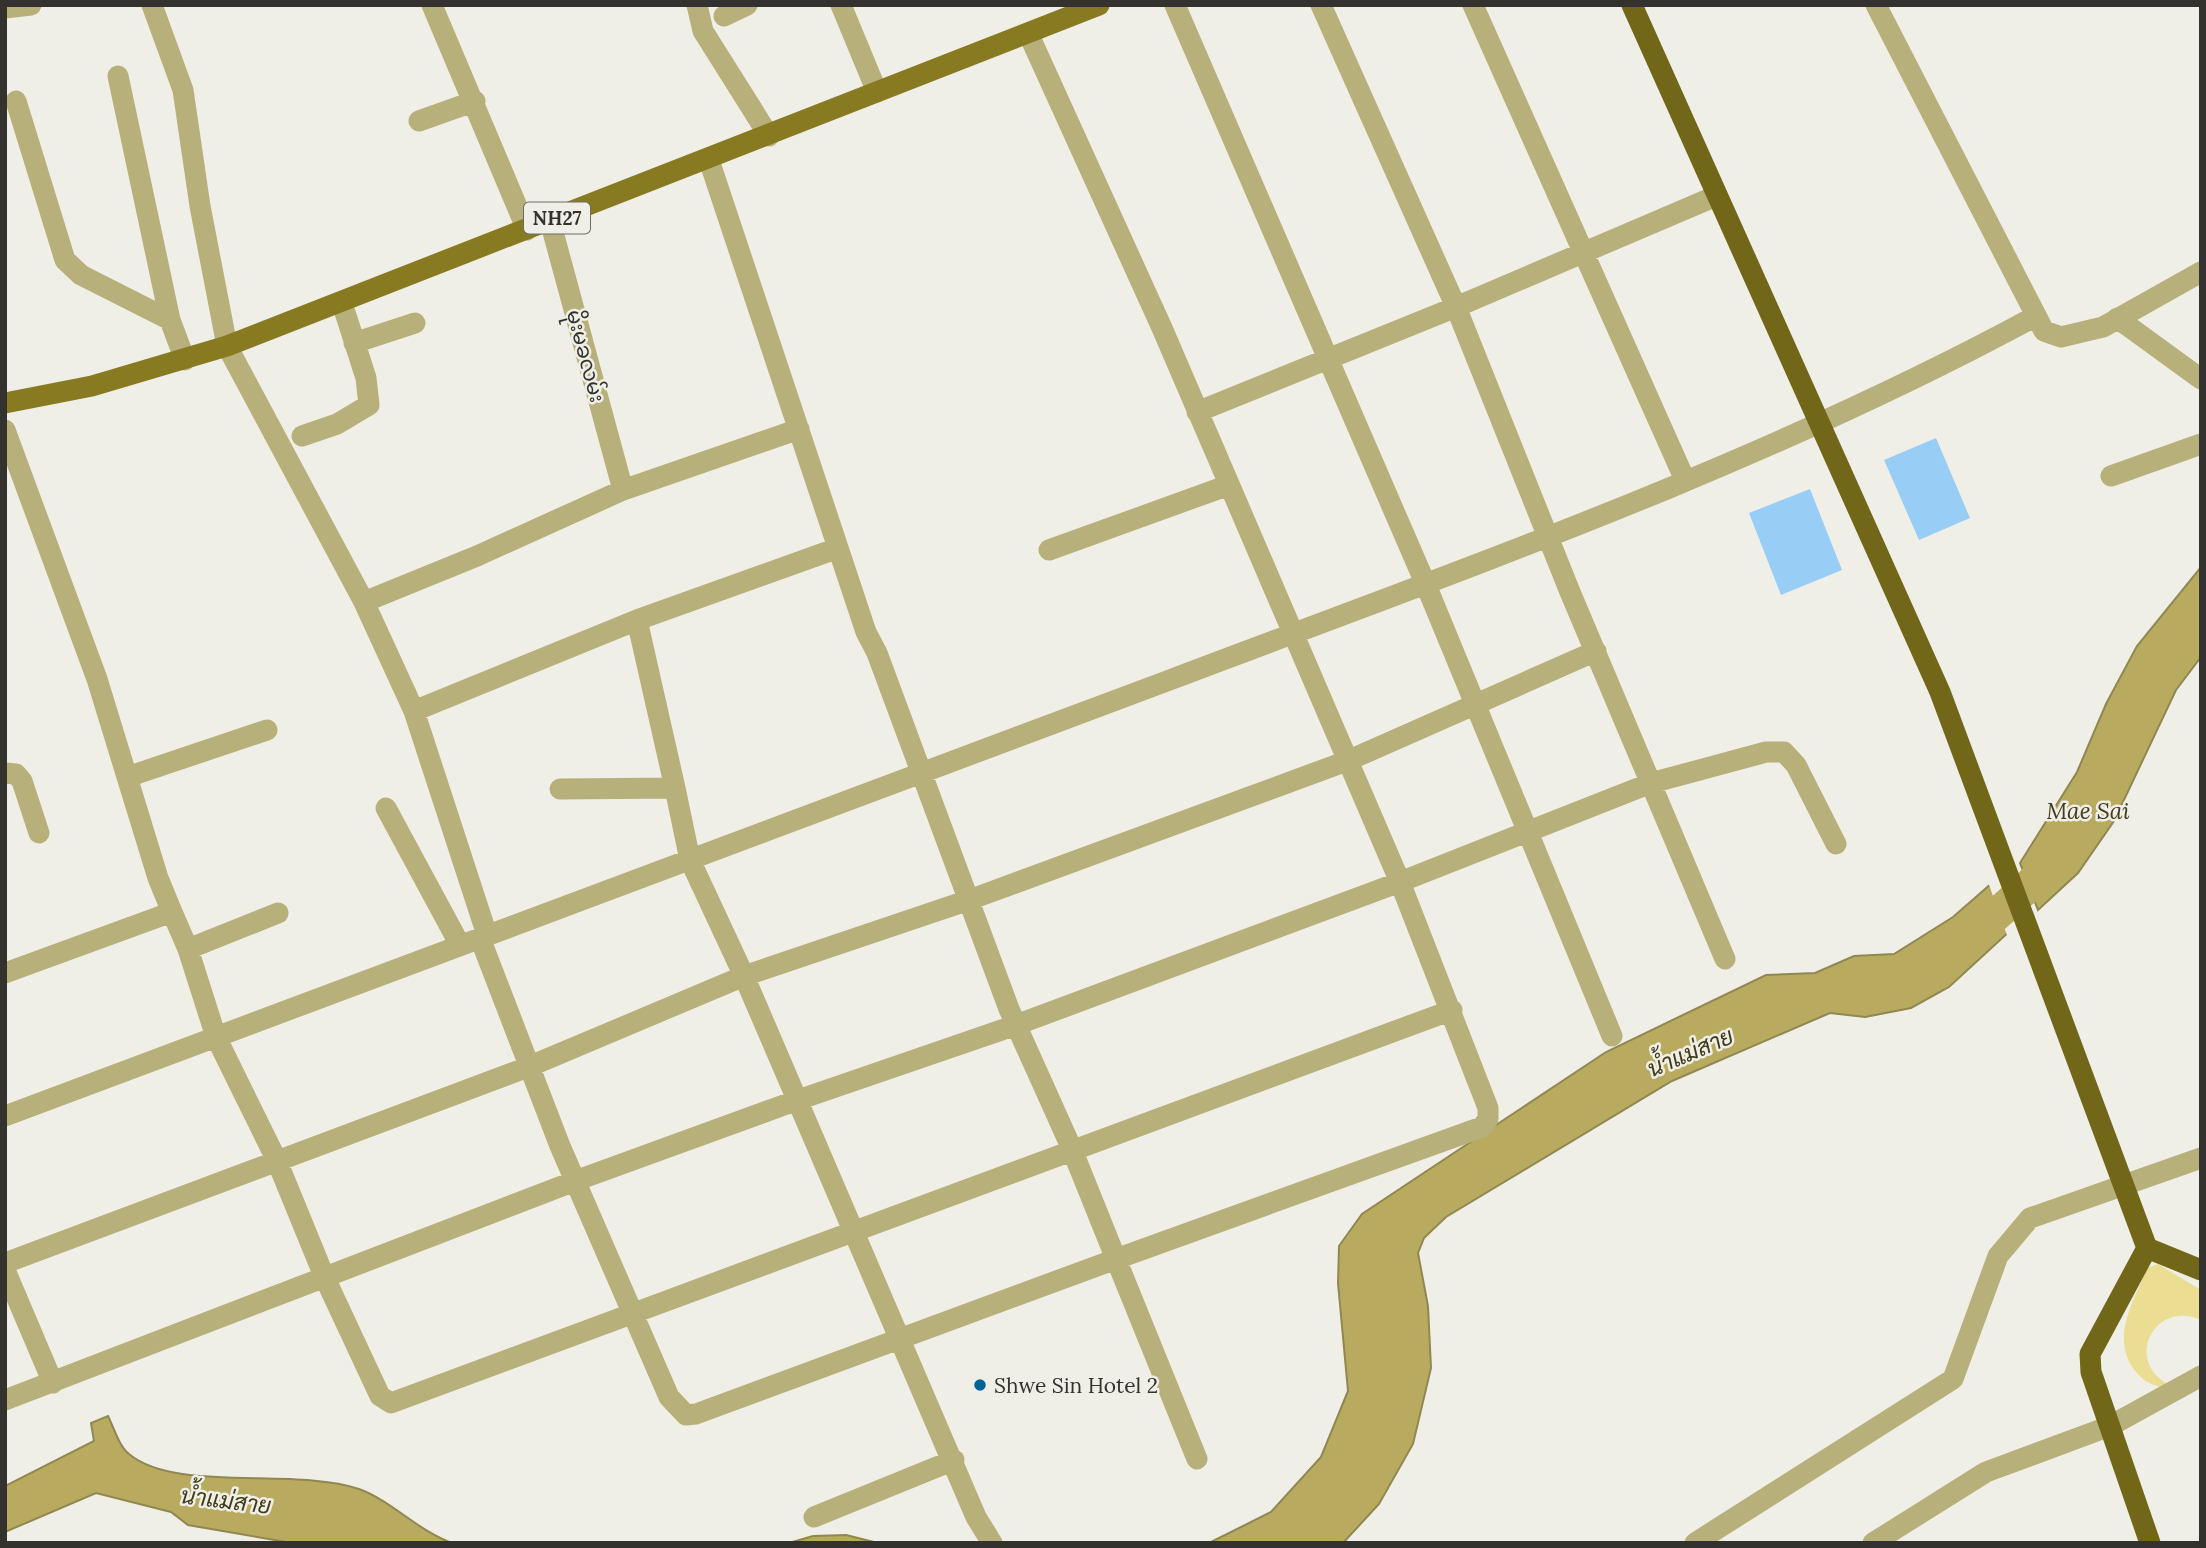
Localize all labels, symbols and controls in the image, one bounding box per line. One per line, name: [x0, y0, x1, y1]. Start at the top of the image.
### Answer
road number: NH27: [524, 202, 590, 233]
street label: မိုးမခလမ်း: [557, 306, 613, 406]
water label: Mae Sai: [2046, 796, 2130, 825]
water label: น้ำแม่สาย: [1641, 1016, 1738, 1083]
place label: Shwe Sin Hotel 2: [994, 1372, 1158, 1399]
marker: Shwe Sin Hotel 2: [972, 1377, 988, 1393]
water label: น้ำแม่สาย: [179, 1475, 273, 1520]

